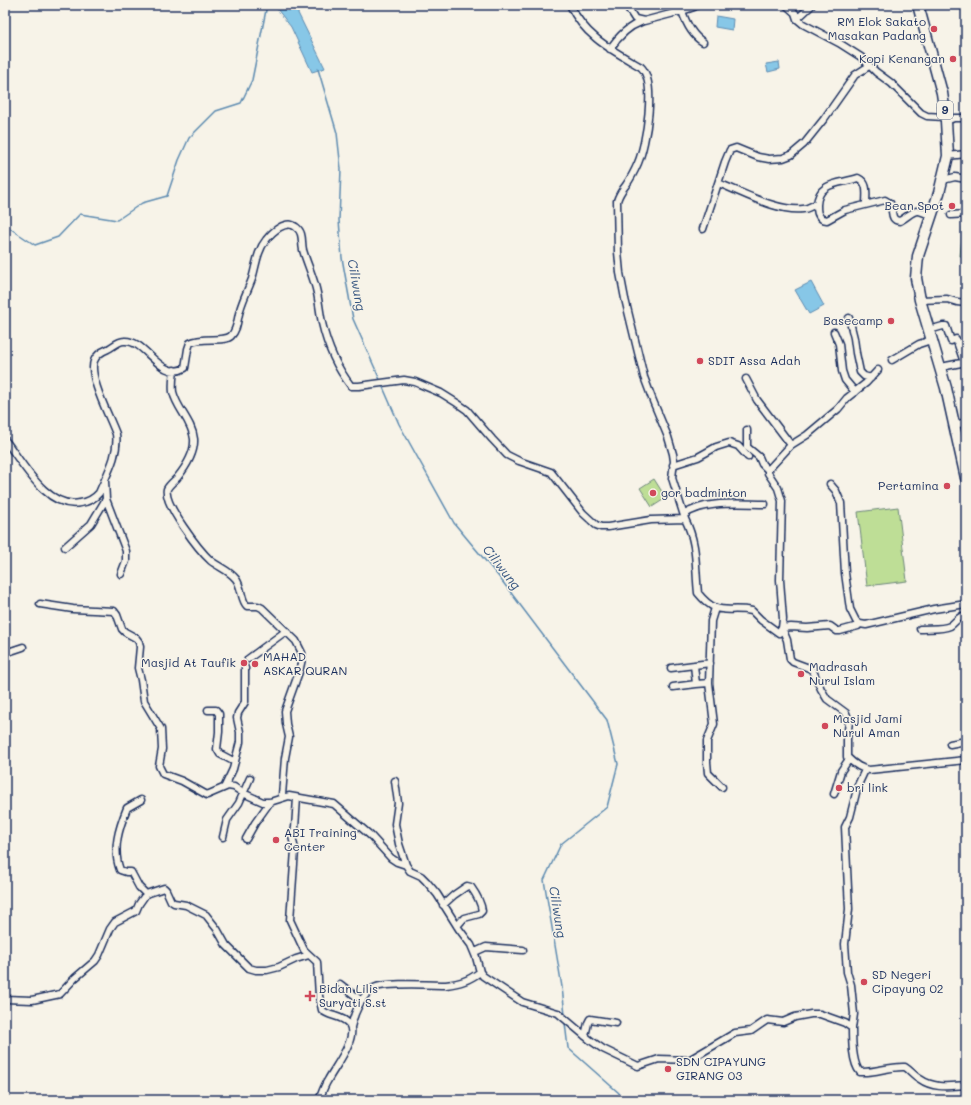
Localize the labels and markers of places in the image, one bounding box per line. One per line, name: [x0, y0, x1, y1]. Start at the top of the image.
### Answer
place label: RM Elok Sakato Masakan Padang: [828, 13, 926, 43]
marker: RM Elok Sakato Masakan Padang: [929, 24, 939, 34]
place label: Kopi Kenangan: [859, 50, 945, 66]
marker: Kopi Kenangan: [948, 54, 958, 64]
place label: Bean Spot: [885, 197, 944, 213]
marker: Bean Spot: [947, 201, 957, 211]
place label: Basecamp: [823, 312, 883, 328]
marker: Basecamp: [886, 316, 896, 326]
place label: SDIT Assa Adah: [708, 352, 800, 368]
marker: SDIT Assa Adah: [695, 356, 705, 366]
place label: Pertamina: [878, 477, 939, 493]
marker: Pertamina: [942, 481, 952, 491]
place label: gor badminton: [661, 484, 747, 500]
marker: gor badminton: [648, 488, 658, 498]
place label: MAHAD ASKAR QURAN: [263, 648, 347, 678]
place label: Masjid At Taufik: [141, 654, 236, 670]
marker: Masjid At Taufik: [239, 658, 249, 668]
place label: Madrasah Nurul Islam: [809, 658, 875, 688]
marker: MAHAD ASKAR QURAN: [250, 659, 260, 669]
marker: Madrasah Nurul Islam: [796, 669, 806, 679]
place label: Masjid Jami Nurul Aman: [833, 710, 902, 740]
marker: Masjid Jami Nurul Aman: [820, 721, 830, 731]
place label: bri link: [847, 779, 888, 795]
marker: bri link: [834, 783, 844, 793]
place label: ABI Training Center: [284, 824, 357, 854]
marker: ABI Training Center: [271, 835, 281, 845]
place label: SD Negeri Cipayung 02: [872, 966, 944, 996]
marker: SD Negeri Cipayung 02: [859, 977, 869, 987]
place label: Bidan Lilis Suryati S.st: [319, 980, 386, 1010]
marker: Bidan Lilis Suryati S.st: [304, 990, 316, 1002]
place label: SDN CIPAYUNG GIRANG 03: [676, 1053, 766, 1083]
marker: SDN CIPAYUNG GIRANG 03: [663, 1064, 673, 1074]

